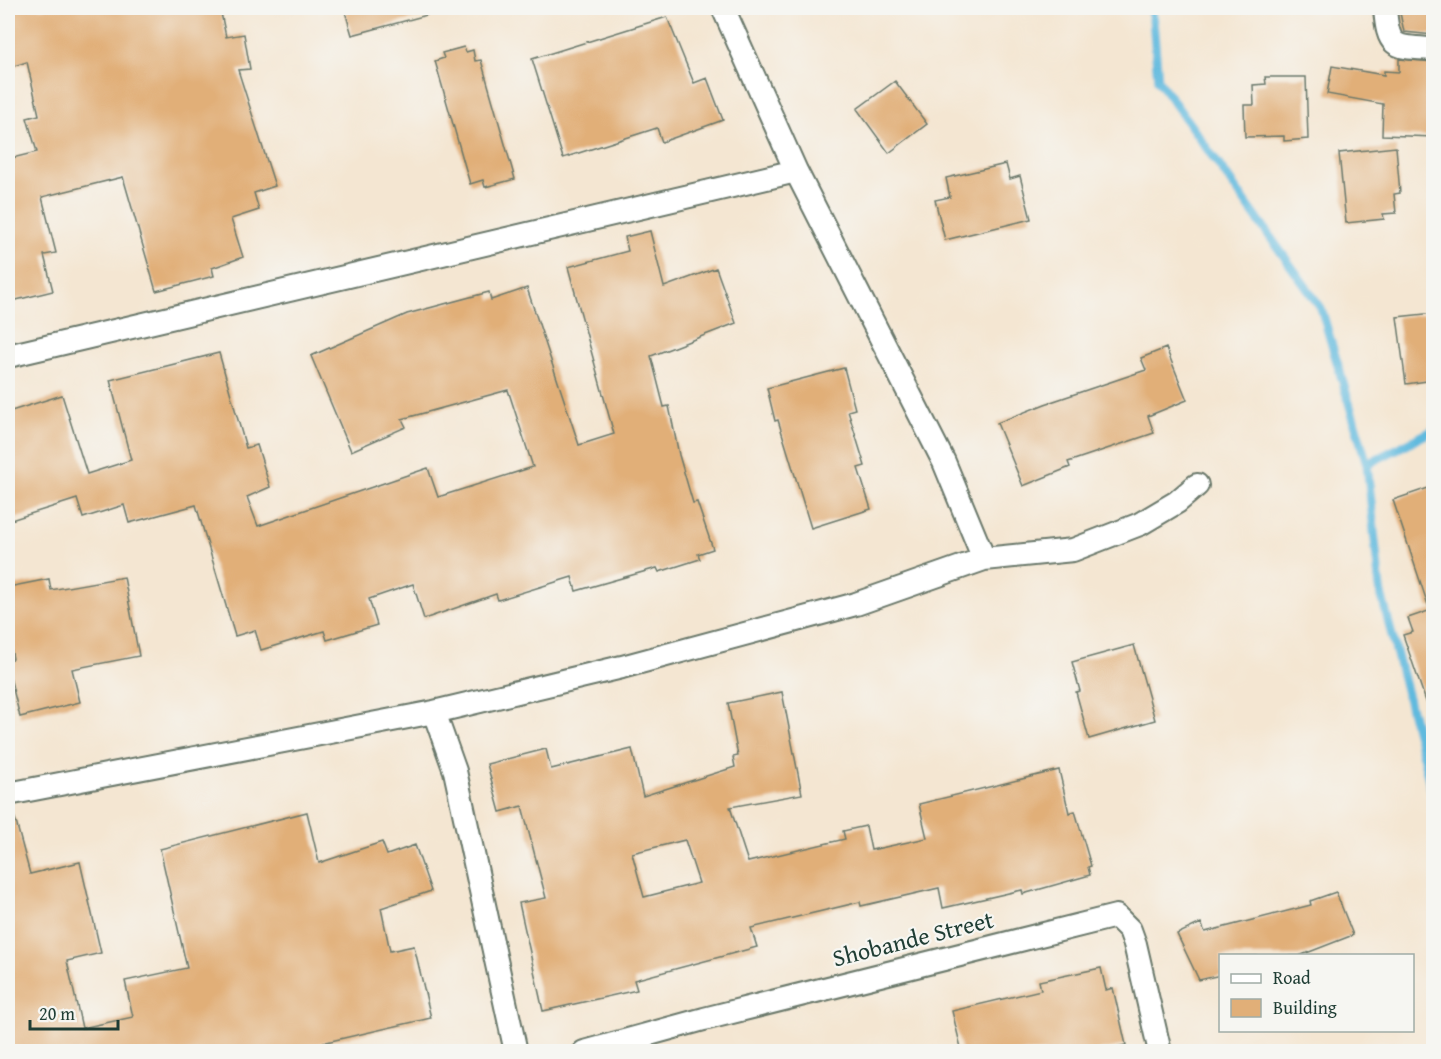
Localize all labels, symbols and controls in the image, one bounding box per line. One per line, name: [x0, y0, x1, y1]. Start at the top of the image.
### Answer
street label: Shobande Street: [829, 901, 998, 975]
legend: [1219, 954, 1414, 1032]
text: Road: [1273, 964, 1311, 991]
scale bar: [30, 993, 118, 1031]
text: Building: [1273, 994, 1337, 1021]
text: 20 m: [39, 1000, 75, 1027]

